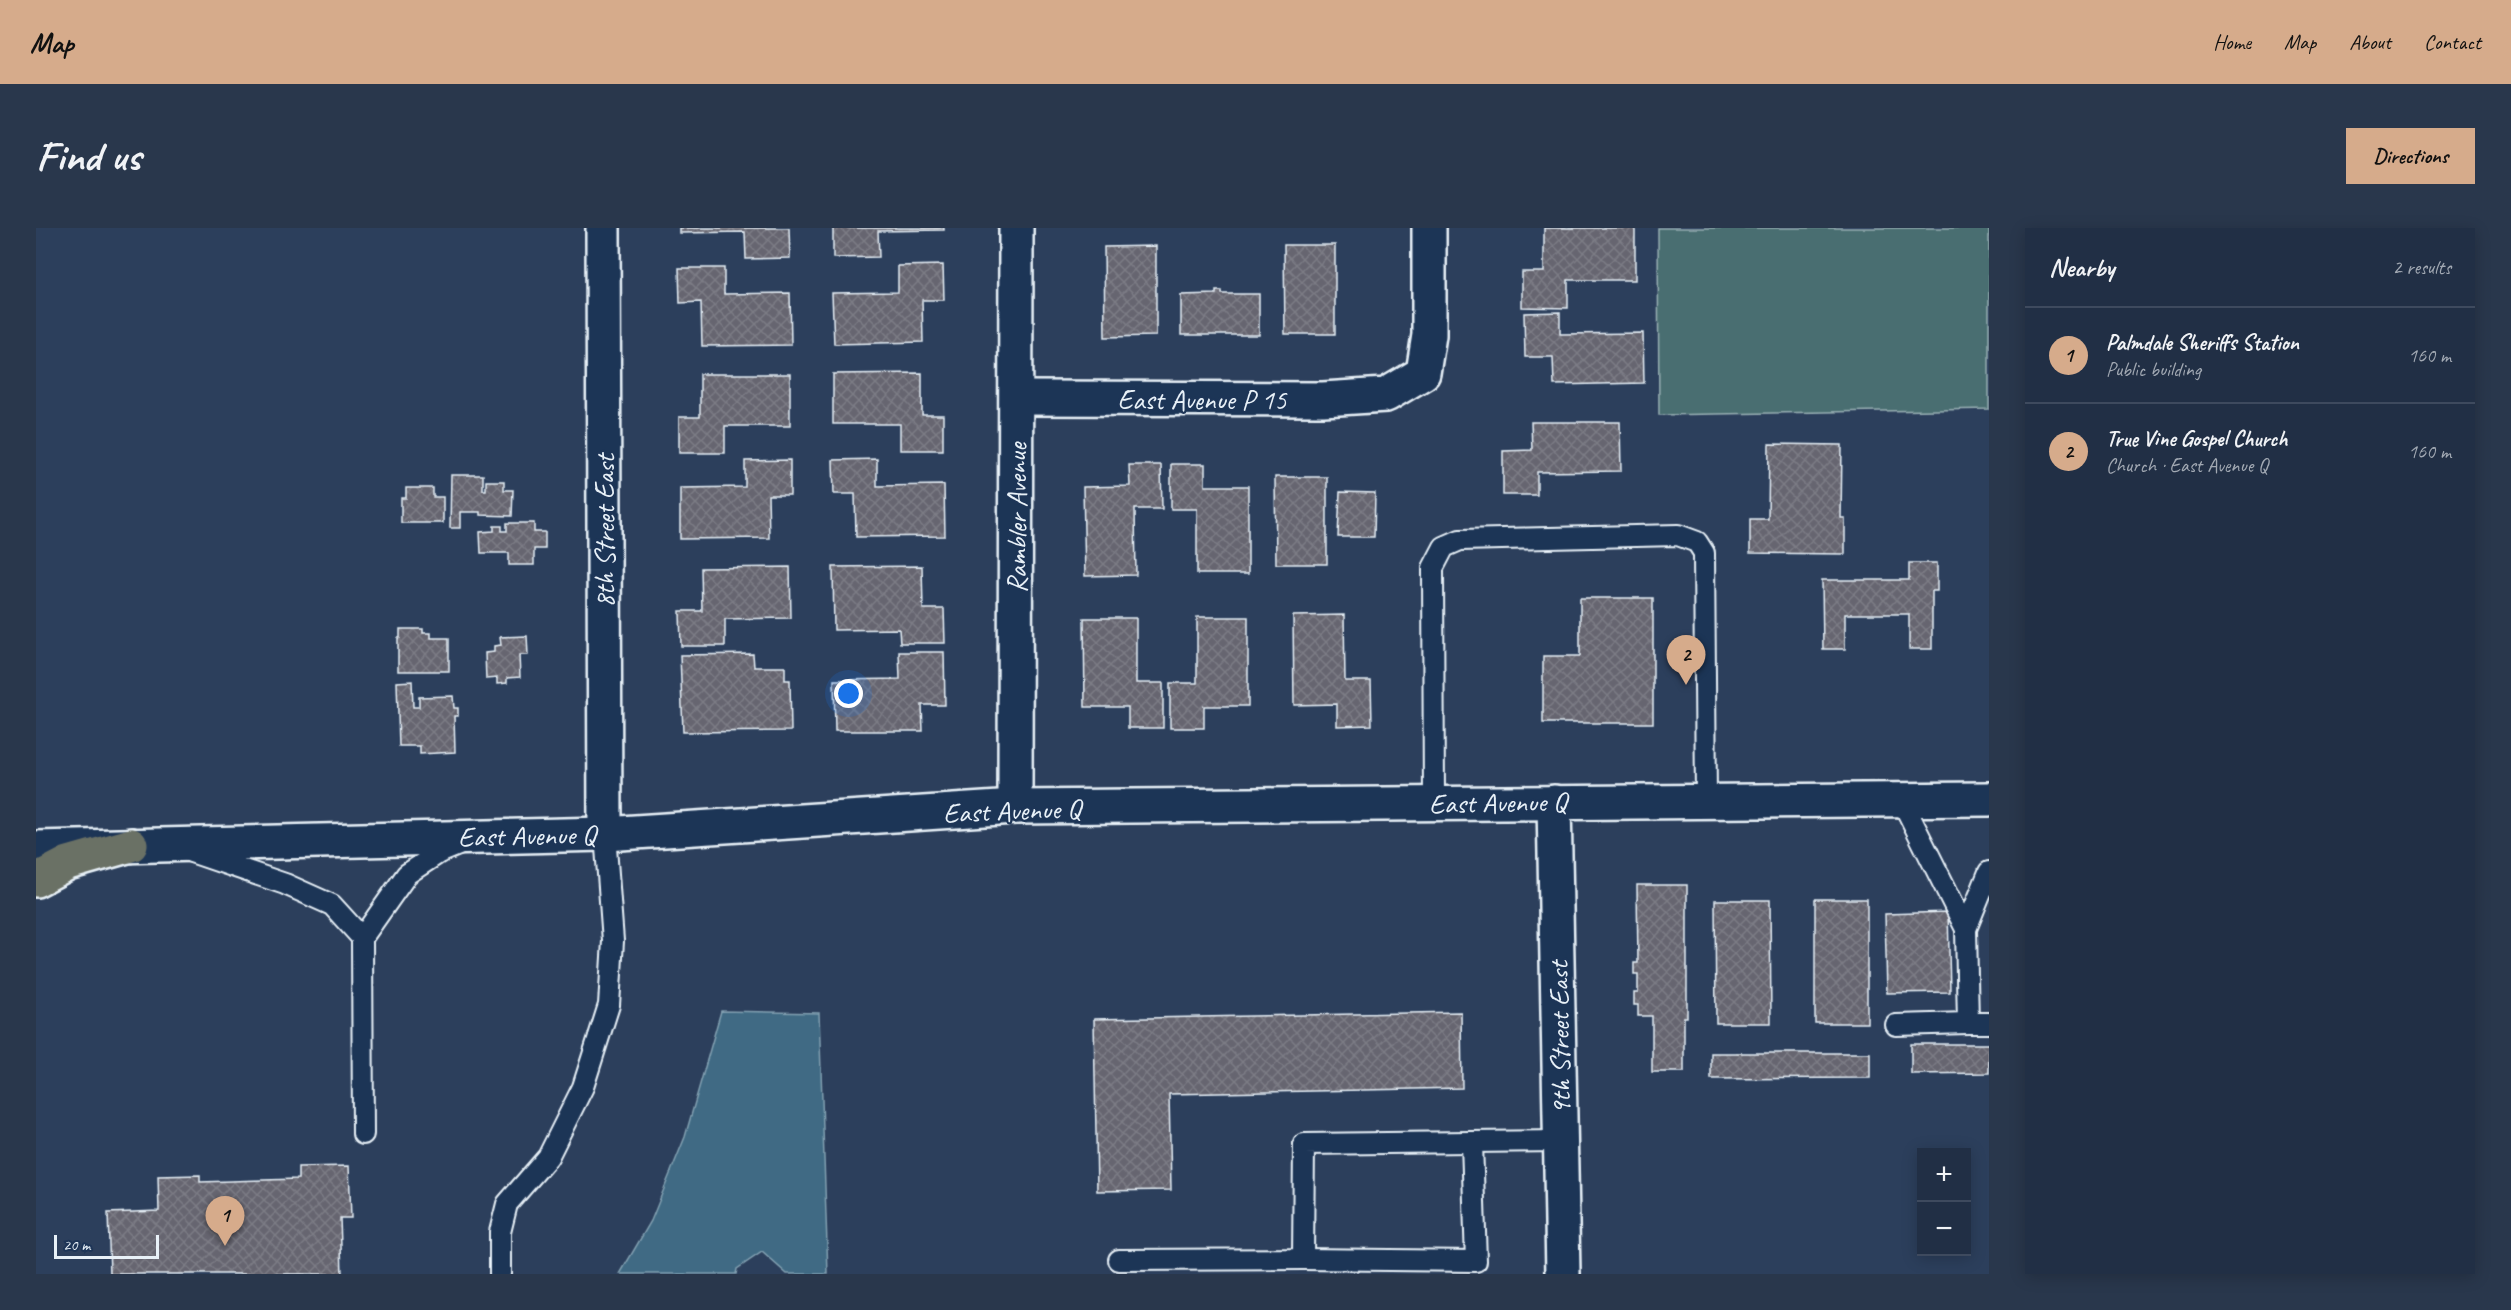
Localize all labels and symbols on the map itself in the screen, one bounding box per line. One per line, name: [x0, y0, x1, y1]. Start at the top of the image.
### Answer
street label: East Avenue P 15: [1118, 382, 1288, 417]
street label: Rambler Avenue: [999, 441, 1034, 593]
street label: 8th Street East: [587, 451, 622, 608]
pin: 2: [1666, 636, 1706, 685]
your location: [834, 679, 863, 708]
street label: East Avenue Q: [1429, 784, 1570, 821]
street label: East Avenue Q: [942, 791, 1085, 830]
street label: East Avenue Q: [458, 817, 599, 854]
street label: 9th Street East: [1541, 958, 1578, 1115]
pin: 1: [206, 1196, 244, 1246]
scale bar: [54, 1232, 159, 1260]

